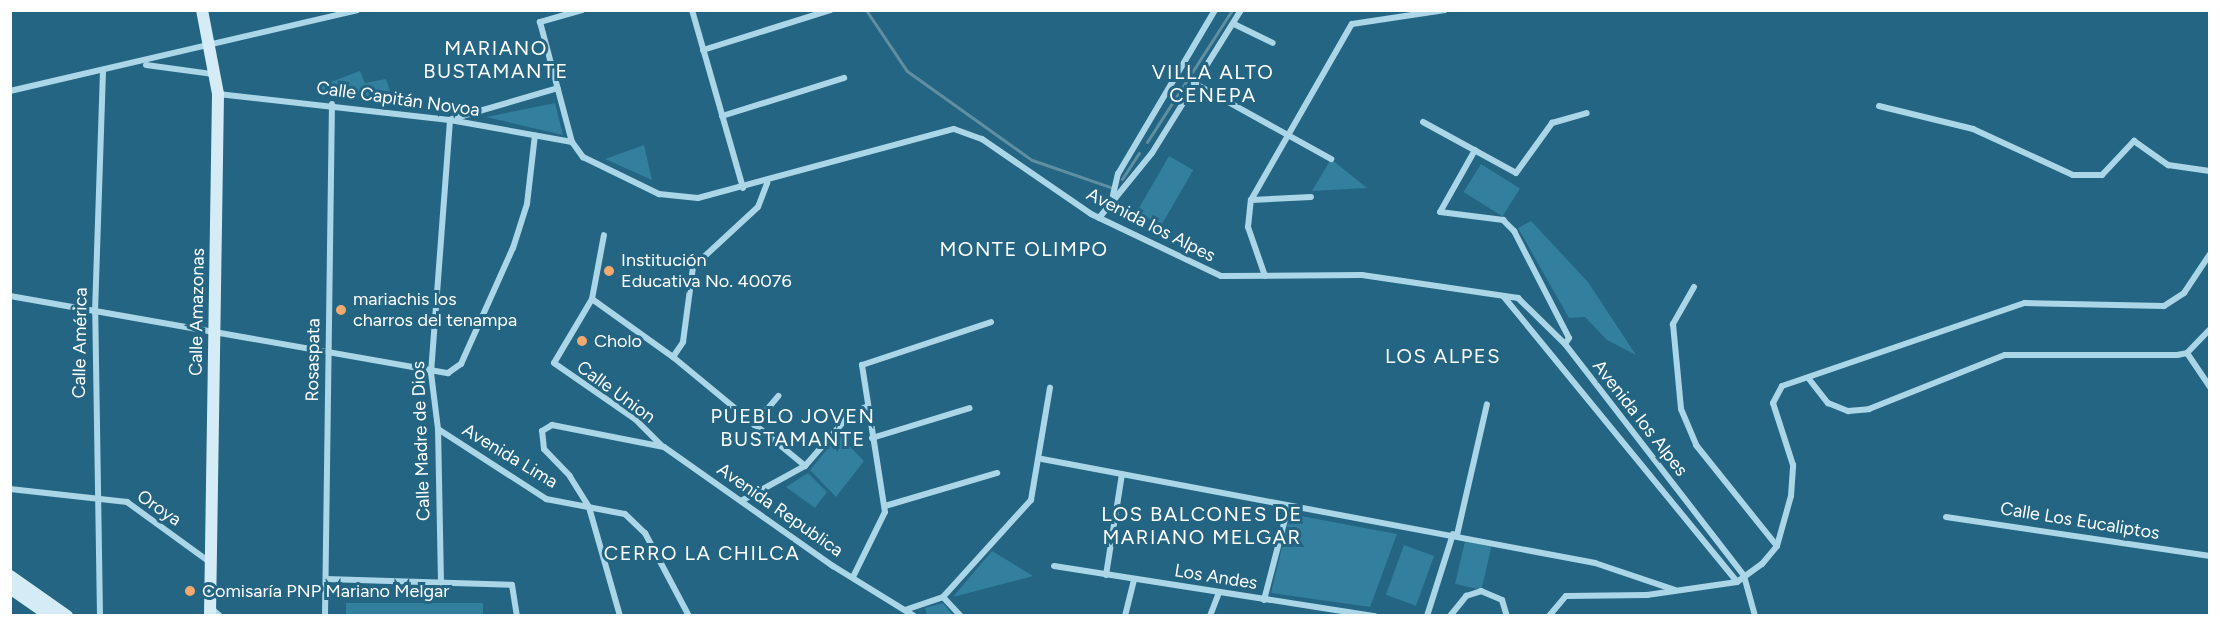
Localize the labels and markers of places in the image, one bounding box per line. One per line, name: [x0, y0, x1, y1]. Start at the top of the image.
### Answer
place label: Institución Educativa No. 40076: [621, 250, 792, 292]
marker: Institución Educativa No. 40076: [602, 264, 616, 278]
place label: mariachis los charros del tenampa: [353, 289, 517, 332]
marker: mariachis los charros del tenampa: [334, 303, 348, 317]
place label: Cholo: [594, 330, 642, 352]
marker: Cholo: [575, 334, 589, 348]
place label: Comisaría PNP Mariano Melgar: [202, 580, 449, 602]
marker: Comisaría PNP Mariano Melgar: [183, 584, 197, 598]

